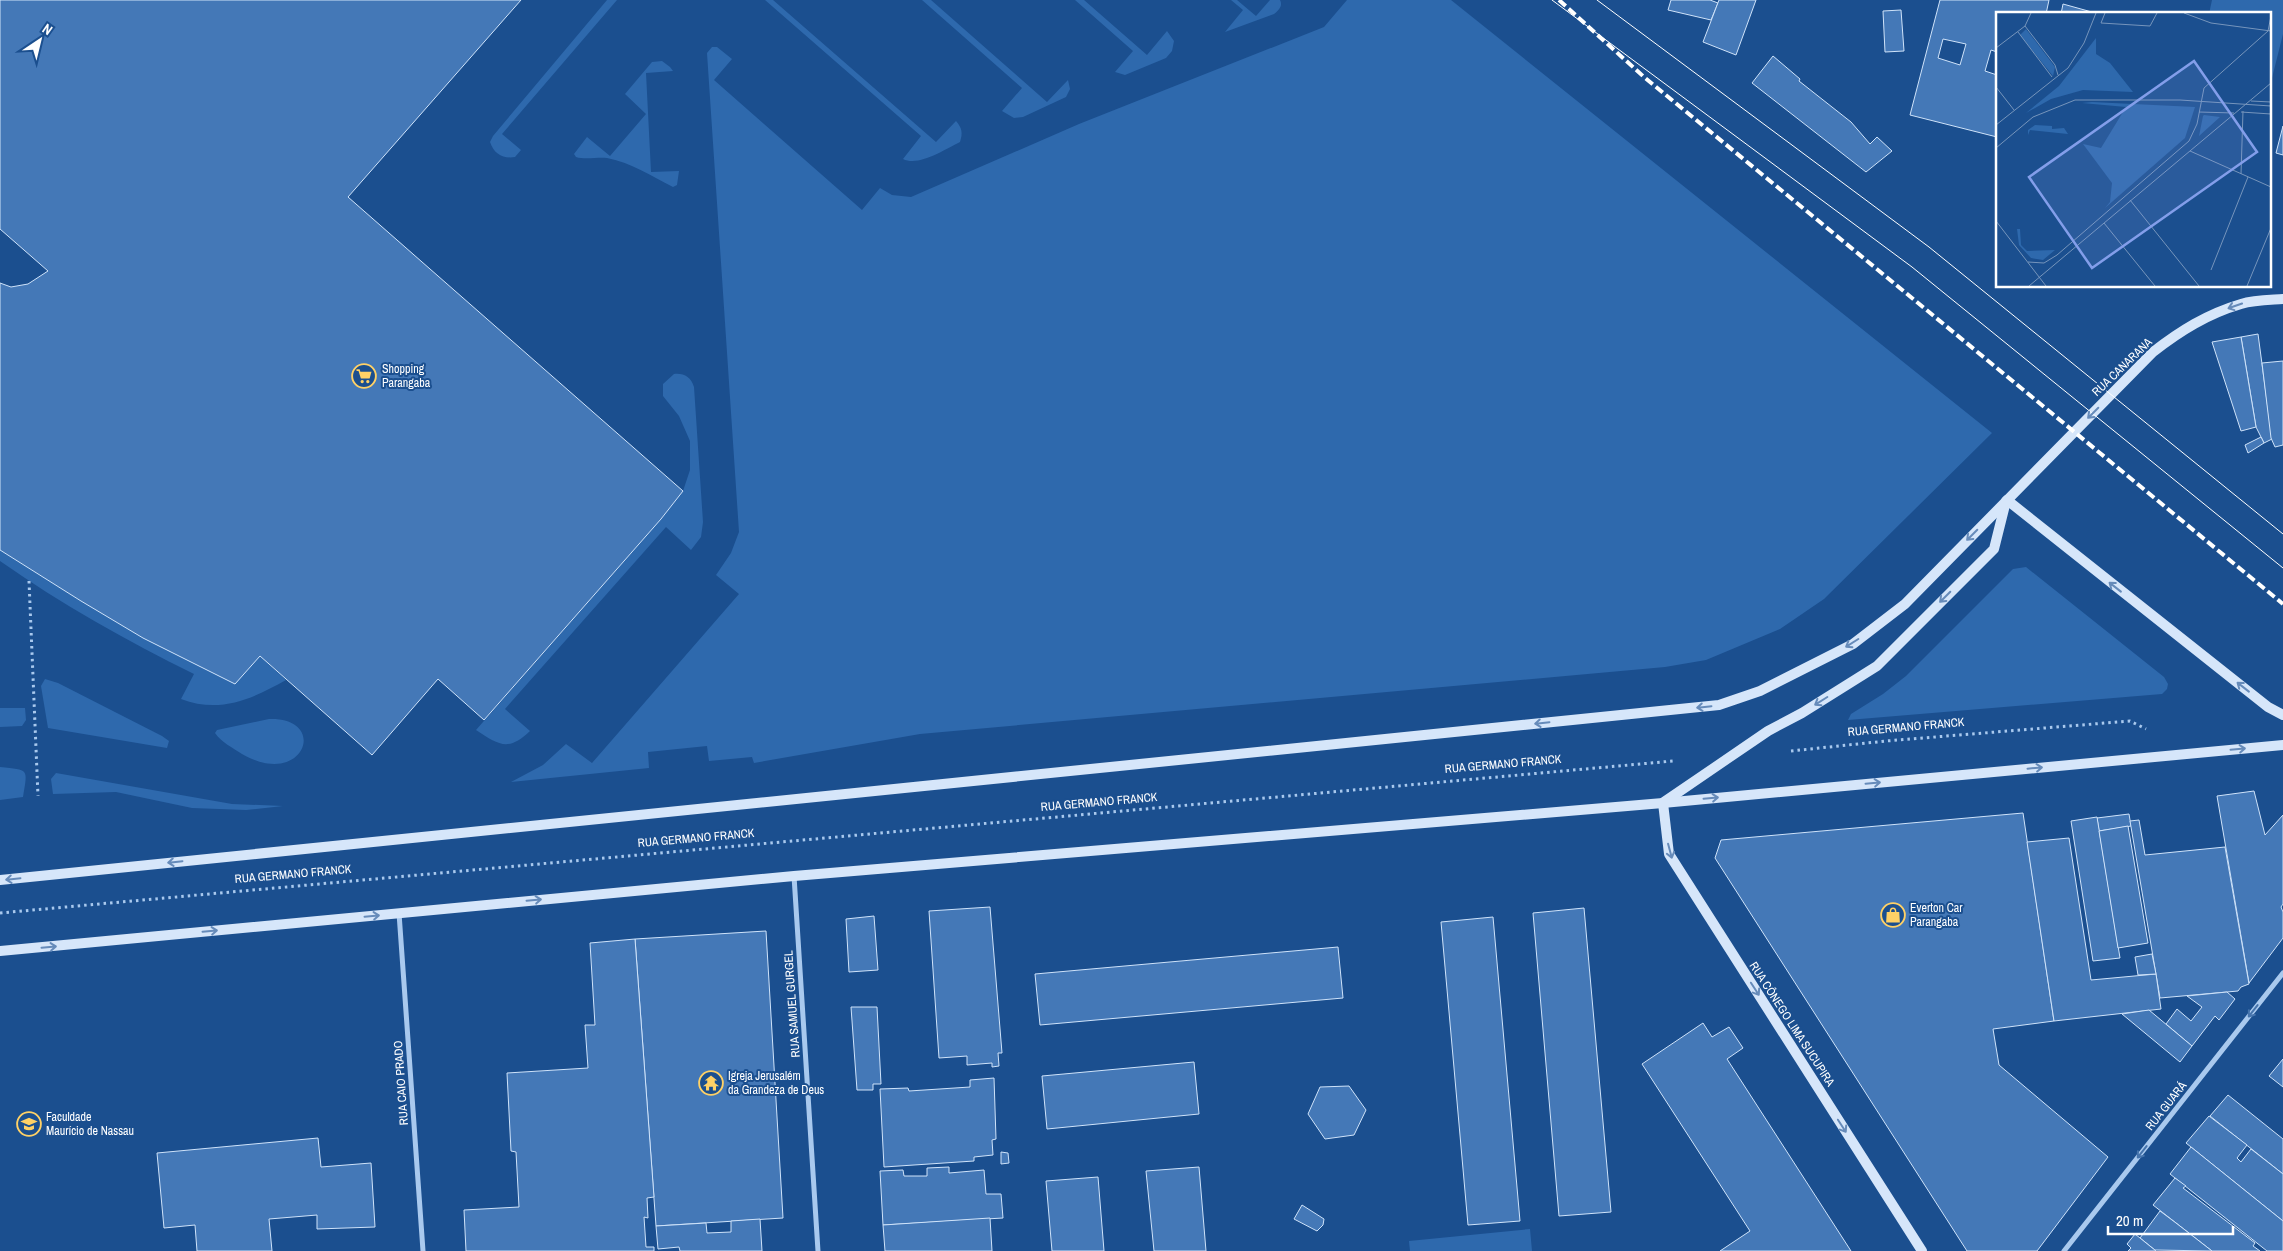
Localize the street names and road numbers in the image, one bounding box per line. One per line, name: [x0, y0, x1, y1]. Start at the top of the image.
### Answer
street label: RUA CANARANA: [2089, 334, 2156, 400]
street label: RUA GERMANO FRANCK: [1847, 714, 1965, 740]
street label: RUA GERMANO FRANCK: [1444, 751, 1562, 777]
street label: RUA GERMANO FRANCK: [1040, 789, 1158, 815]
street label: RUA GERMANO FRANCK: [637, 825, 755, 851]
street label: RUA GERMANO FRANCK: [234, 861, 352, 887]
street label: RUA SAMUEL GURGEL: [780, 949, 804, 1058]
street label: RUA CÔNEGO LIMA SUCUPIRA: [1746, 959, 1839, 1090]
street label: RUA CAIO PRADO: [390, 1040, 412, 1126]
street label: RUA GUARÁ: [2142, 1078, 2190, 1134]

